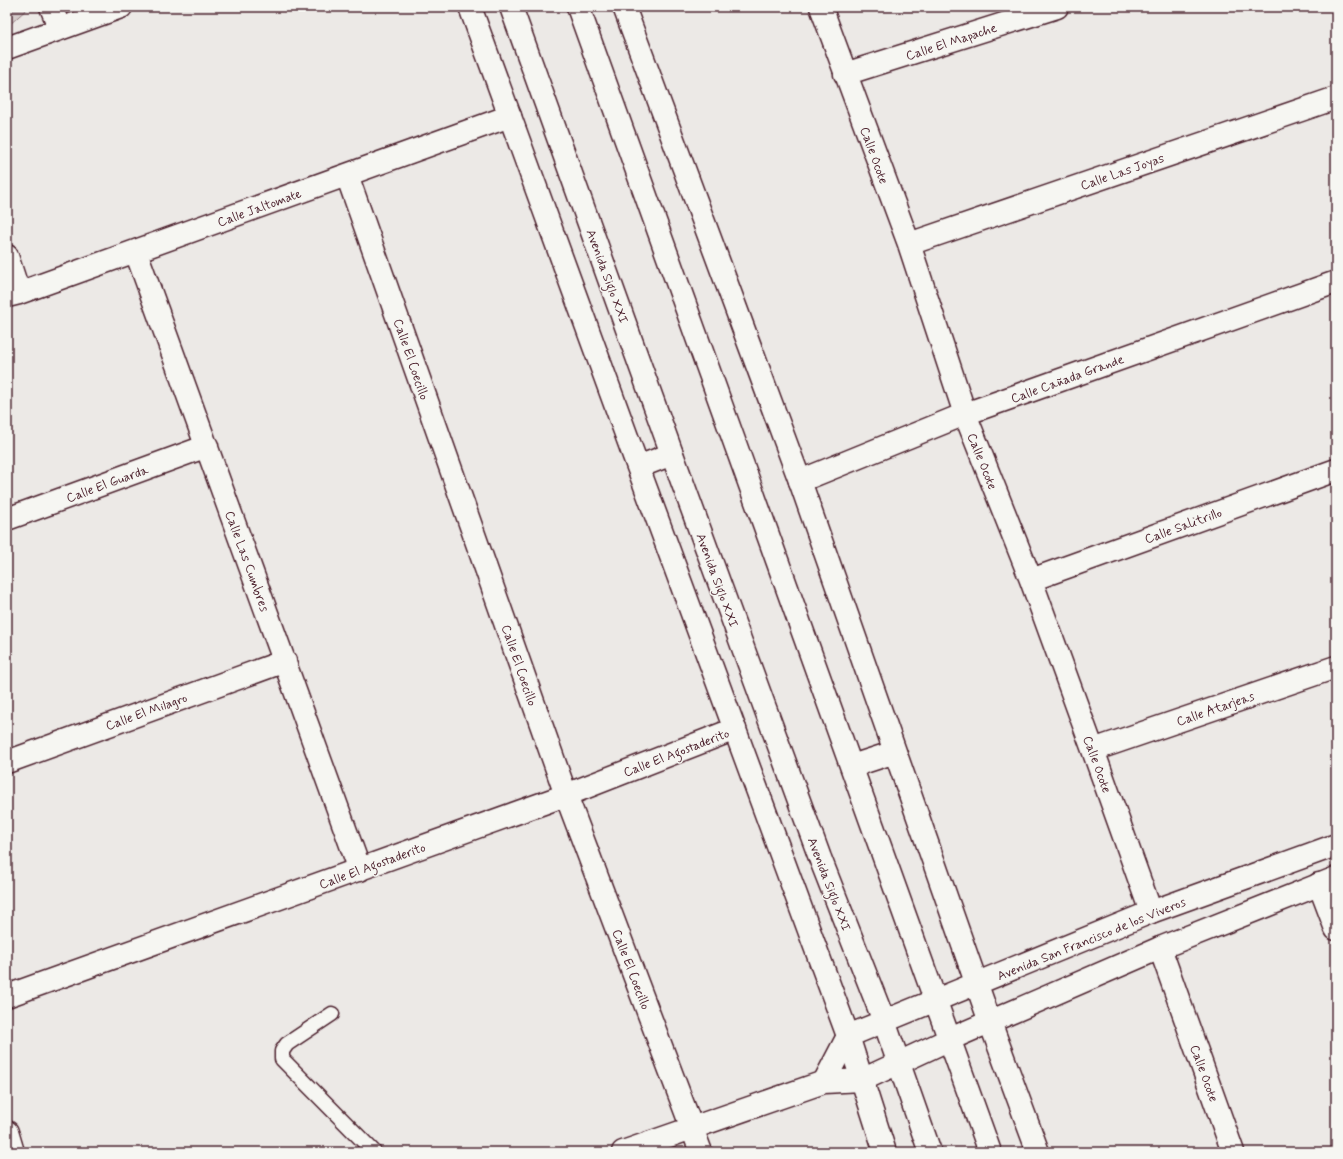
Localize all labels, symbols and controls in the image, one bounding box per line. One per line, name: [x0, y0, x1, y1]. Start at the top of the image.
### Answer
street label: Calle El Mapache: [904, 20, 999, 65]
street label: Calle Ocote: [855, 125, 892, 187]
street label: Calle Las Joyas: [1078, 150, 1167, 195]
street label: Calle Jaltomate: [215, 185, 304, 231]
street label: Avenida Siglo XXI: [580, 227, 632, 327]
street label: Calle El Coecillo: [389, 317, 433, 403]
street label: Calle Cañada Grande: [1009, 351, 1126, 408]
street label: Calle Ocote: [963, 431, 1001, 493]
street label: Calle El Guarda: [64, 462, 151, 507]
street label: Calle Salitrillo: [1142, 505, 1225, 548]
street label: Calle Las Cumbres: [220, 509, 273, 615]
street label: Avenida Siglo XXI: [690, 531, 742, 631]
street label: Calle El Coecillo: [497, 623, 541, 709]
street label: Calle Atarjeas: [1174, 688, 1257, 731]
street label: Calle El Milagro: [103, 690, 190, 735]
street label: Calle El Agostaderito: [621, 725, 733, 783]
street label: Calle Ocote: [1078, 734, 1115, 796]
street label: Avenida Siglo XXI: [801, 835, 854, 935]
street label: Calle El Agostaderito: [317, 839, 429, 895]
street label: Avenida San Francisco de los Viveros: [995, 894, 1189, 985]
street label: Calle El Coecillo: [607, 927, 654, 1013]
street label: Calle Ocote: [1185, 1043, 1222, 1105]

